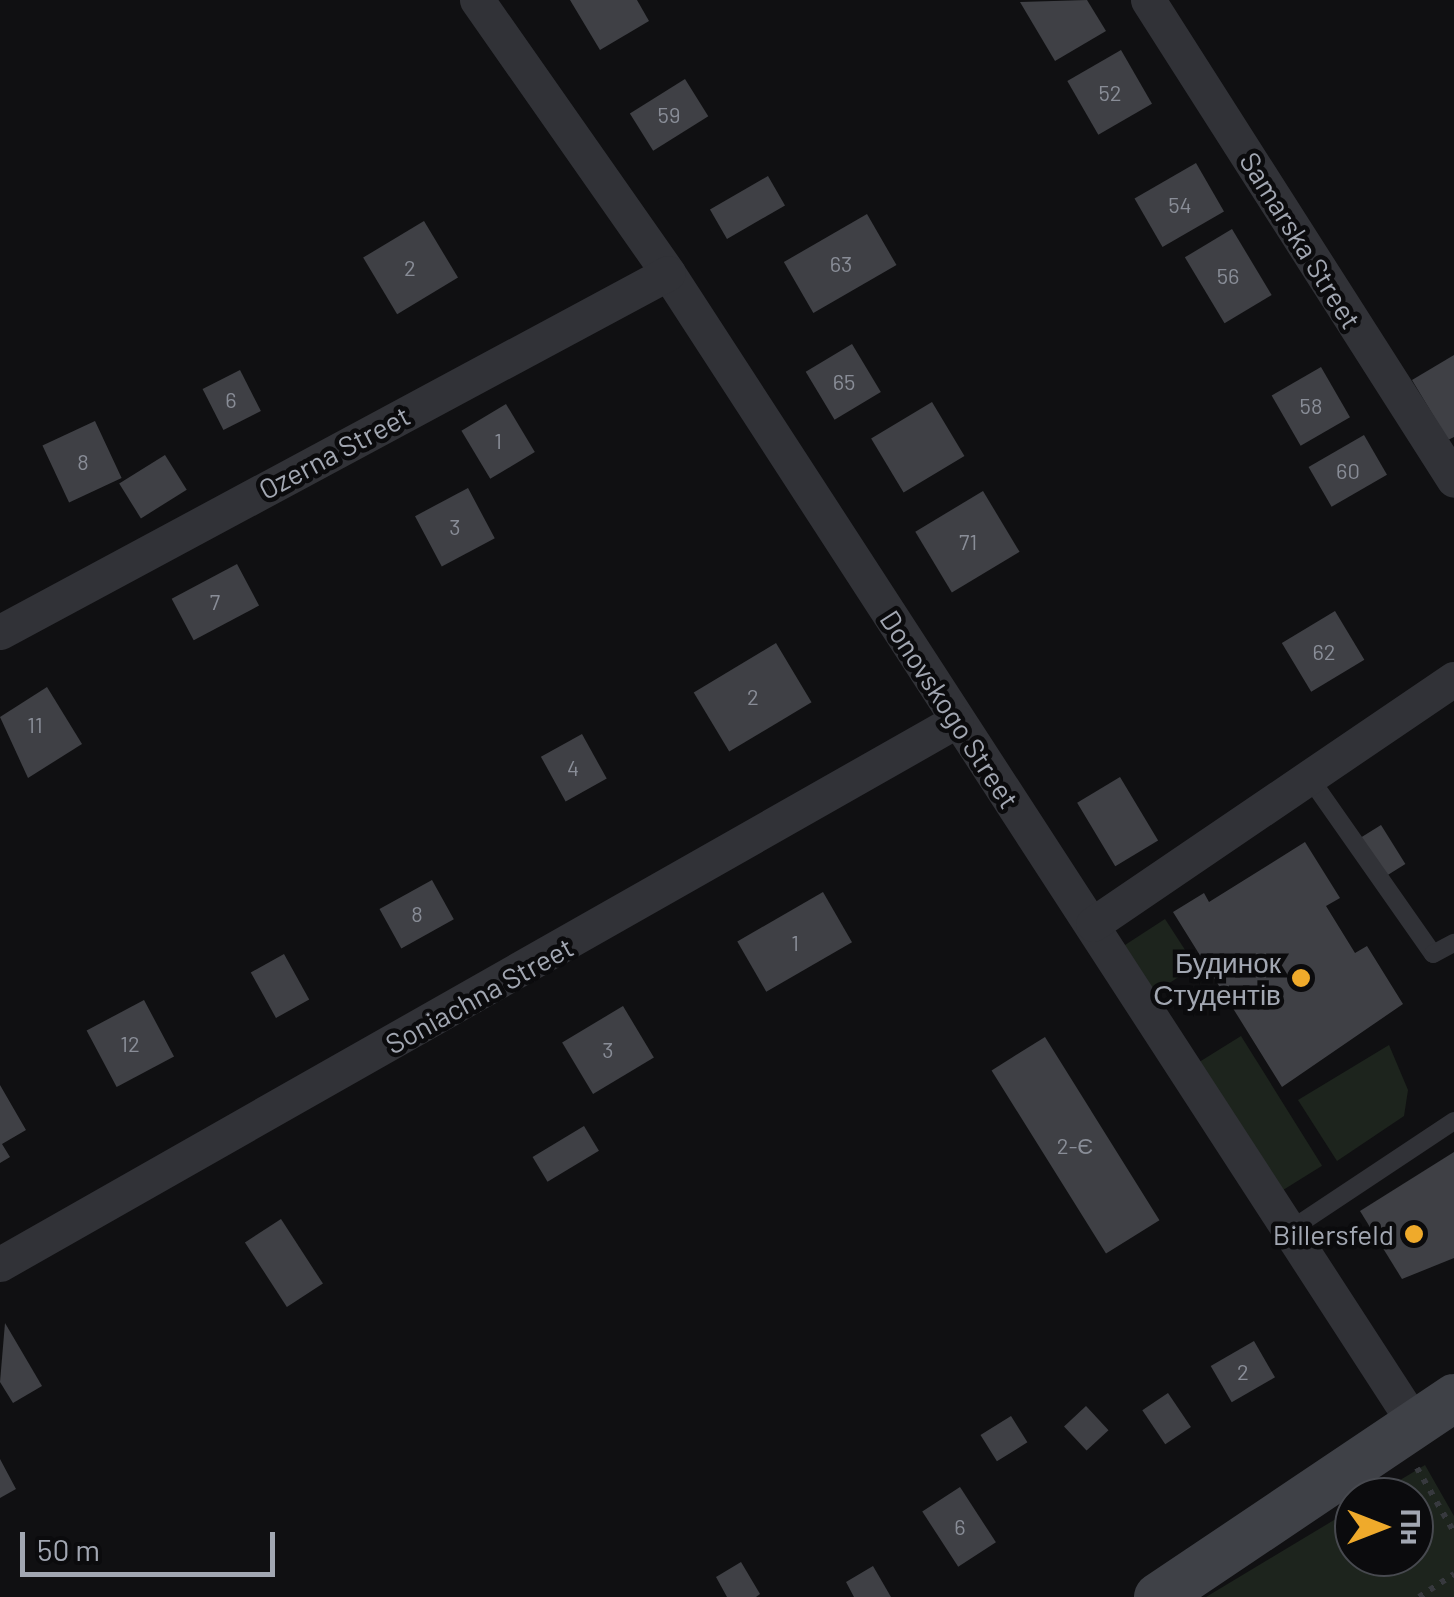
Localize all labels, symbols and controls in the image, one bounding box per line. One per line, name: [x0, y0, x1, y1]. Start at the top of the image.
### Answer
house number: 52: [1098, 80, 1122, 106]
house number: 59: [658, 102, 680, 128]
street label: Samarska Street: [1233, 146, 1369, 334]
house number: 54: [1168, 192, 1192, 218]
house number: 63: [830, 251, 852, 277]
house number: 2: [404, 255, 416, 281]
house number: 56: [1217, 263, 1239, 289]
house number: 65: [833, 369, 855, 395]
house number: 6: [225, 387, 237, 413]
house number: 58: [1300, 393, 1322, 419]
street label: Ozerna Street: [253, 398, 415, 506]
house number: 1: [494, 428, 502, 454]
house number: 8: [77, 449, 89, 475]
house number: 60: [1336, 458, 1360, 484]
house number: 3: [449, 514, 461, 540]
house number: 71: [959, 529, 977, 555]
house number: 7: [210, 589, 220, 615]
street label: Donovskogo Street: [874, 604, 1026, 814]
house number: 62: [1312, 639, 1336, 665]
house number: 2: [747, 684, 759, 710]
house number: 11: [27, 712, 43, 738]
house number: 4: [567, 755, 579, 781]
house number: 8: [411, 901, 423, 927]
street label: Soniachna Street: [379, 930, 579, 1060]
house number: 1: [791, 930, 799, 956]
place label: Будинок Студентів: [1153, 945, 1281, 1011]
marker: Будинок Студентів: [1290, 967, 1312, 989]
house number: 12: [120, 1031, 140, 1057]
house number: 3: [602, 1037, 614, 1063]
house number: 2-Є: [1057, 1133, 1093, 1159]
place label: Billersfeld: [1273, 1217, 1394, 1251]
marker: Billersfeld: [1403, 1223, 1425, 1245]
house number: 2: [1237, 1359, 1249, 1385]
north arrow: [1334, 1477, 1434, 1577]
text: Пн: [1395, 1508, 1429, 1546]
scale bar: [25, 1512, 280, 1574]
house number: 6: [954, 1514, 966, 1540]
text: 50 m: [37, 1531, 100, 1567]

